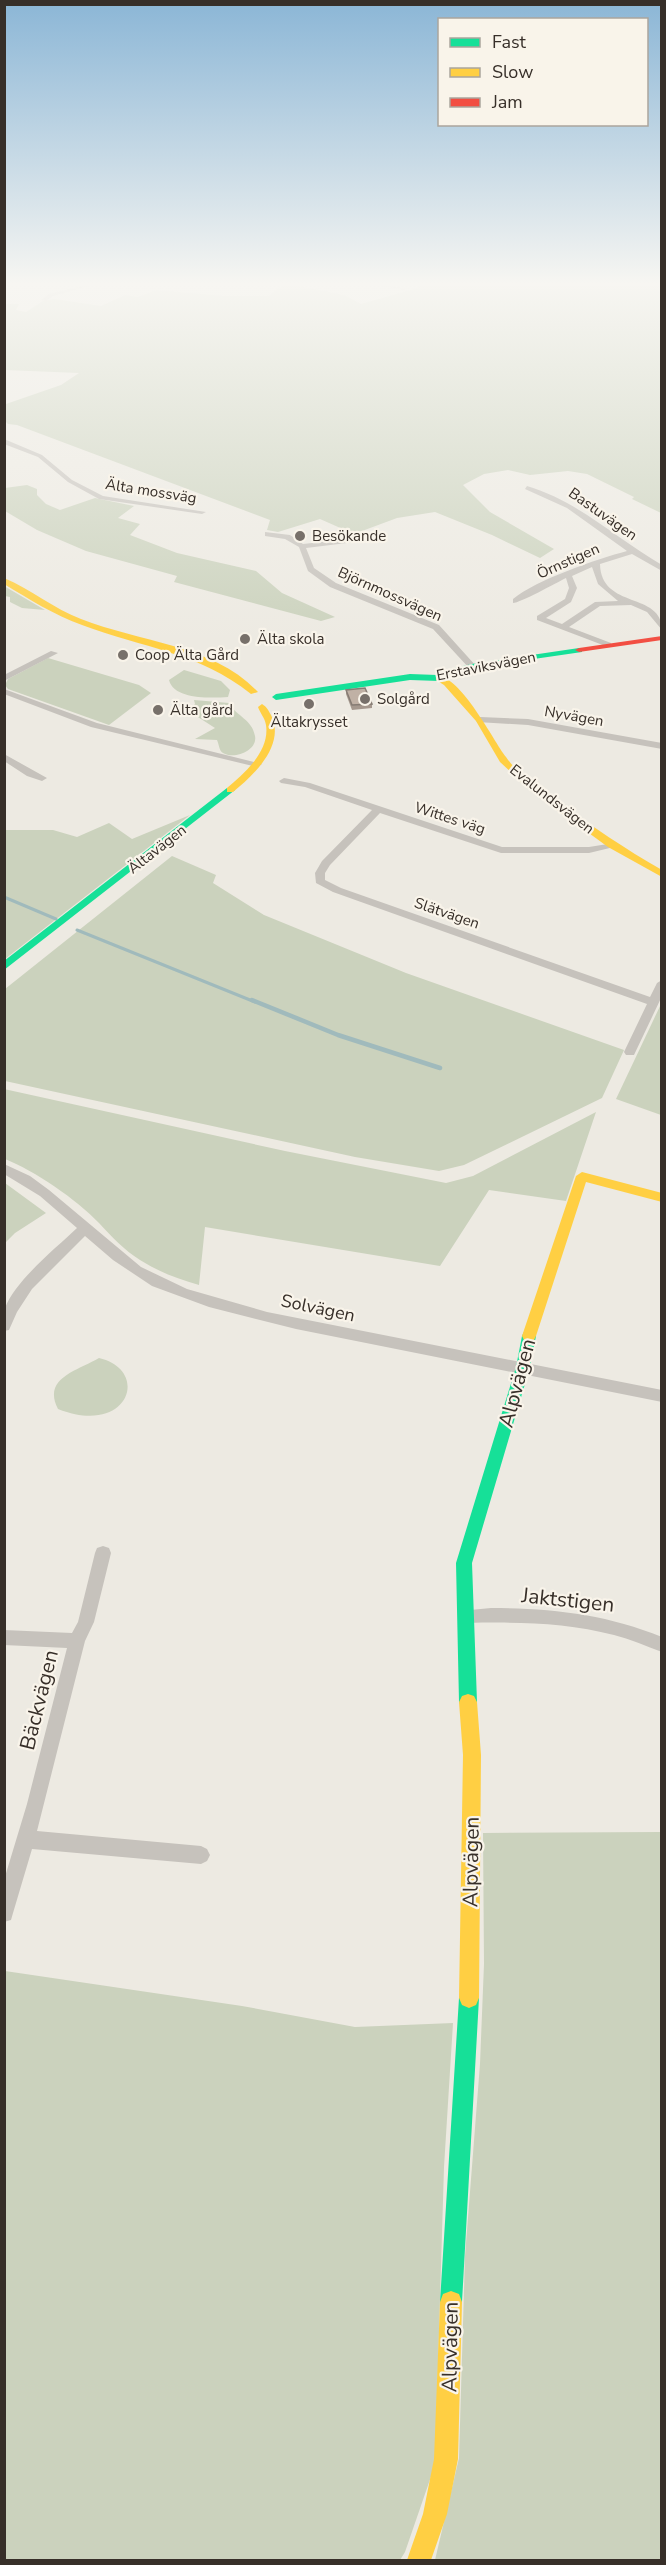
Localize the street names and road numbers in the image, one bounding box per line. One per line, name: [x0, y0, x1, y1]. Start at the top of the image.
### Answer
street label: Älta mossväg: [104, 474, 198, 508]
street label: Bastuvägen: [565, 483, 641, 545]
street label: Örnstigen: [534, 538, 602, 584]
street label: Björnmossvägen: [335, 562, 445, 626]
street label: Erstaviksvägen: [435, 647, 537, 685]
street label: Nyvägen: [543, 701, 605, 731]
street label: Evalundsvägen: [506, 760, 598, 838]
street label: Wittes väg: [412, 797, 488, 839]
street label: Ältavägen: [124, 820, 190, 878]
street label: Slätvägen: [412, 893, 482, 933]
street label: Solvägen: [279, 1288, 357, 1328]
street label: Alpvägen: [492, 1336, 542, 1430]
street label: Jaktstigen: [519, 1581, 616, 1619]
street label: Bäckvägen: [13, 1647, 65, 1753]
street label: Alpvägen: [456, 1816, 486, 1908]
street label: Alpvägen: [435, 2301, 465, 2393]

